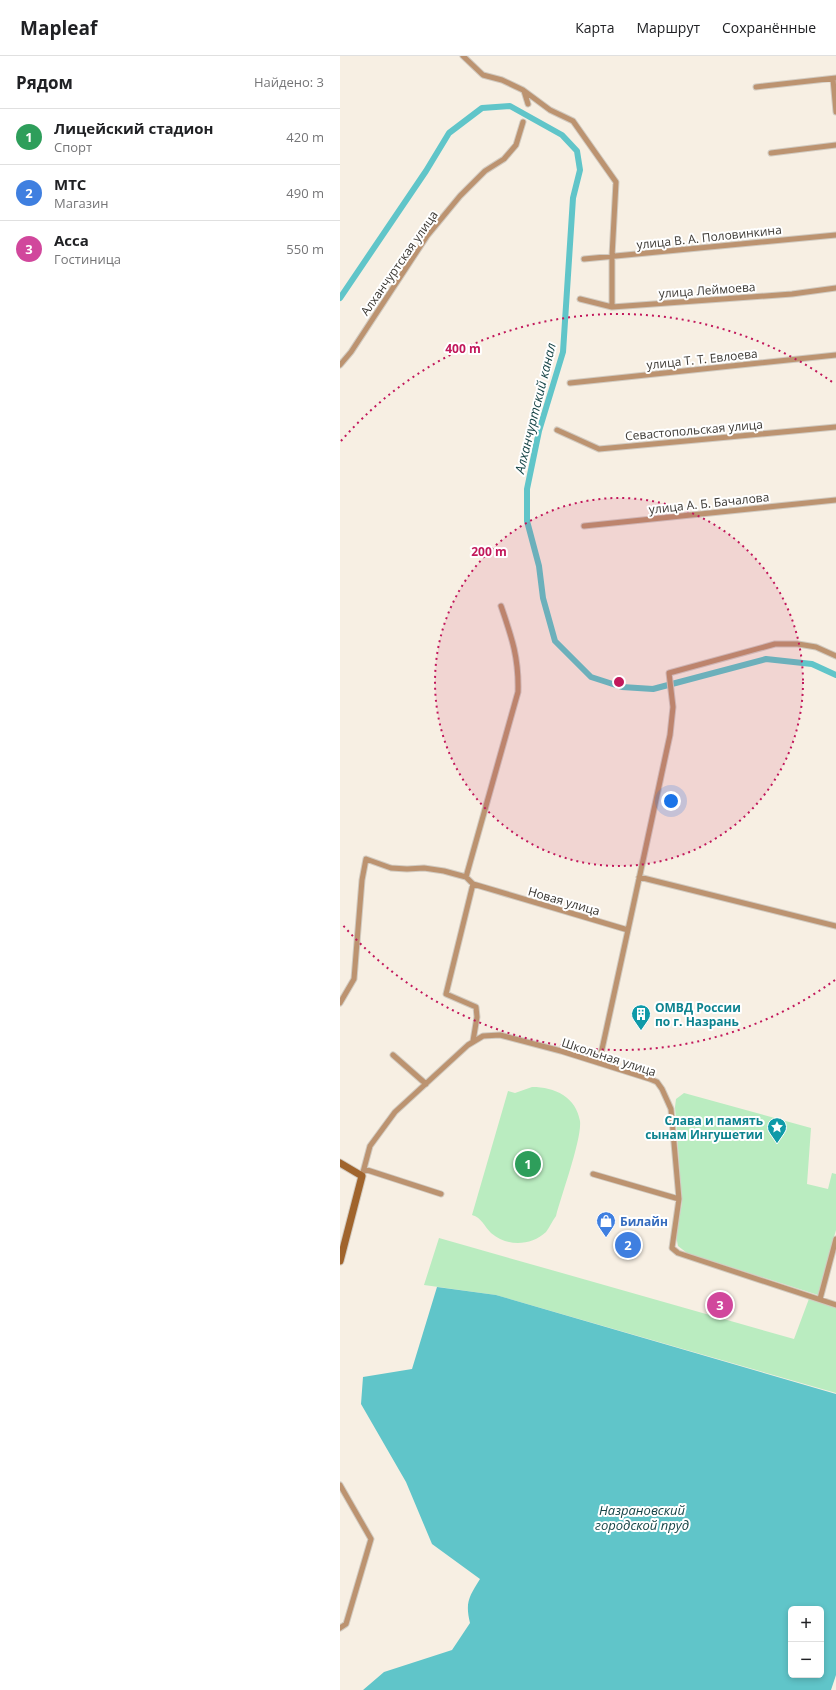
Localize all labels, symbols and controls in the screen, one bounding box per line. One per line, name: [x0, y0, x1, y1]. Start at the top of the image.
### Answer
text: Mapleaf: [20, 15, 97, 41]
text: Карта: [575, 18, 614, 37]
text: Маршрут: [636, 18, 700, 37]
text: Сохранённые: [722, 18, 816, 37]
text: Рядом: [16, 71, 73, 94]
text: Найдено: 3: [254, 73, 324, 91]
text: Лицейский стадион: [54, 118, 214, 138]
text: 1: [25, 128, 33, 146]
text: 420 m: [286, 128, 324, 146]
text: Спорт: [54, 138, 92, 156]
text: МТС: [54, 174, 86, 194]
text: 2: [25, 184, 33, 202]
text: 490 m: [286, 184, 324, 202]
text: Магазин: [54, 194, 109, 212]
street label: Алханчуртская улица: [356, 207, 442, 319]
street label: улица В. А. Половинкина: [636, 221, 782, 253]
text: Асса: [54, 230, 89, 250]
text: 3: [25, 240, 33, 258]
text: 550 m: [286, 240, 324, 258]
text: Гостиница: [54, 250, 121, 268]
street label: улица Леймоева: [658, 278, 756, 302]
text: 400 m: [445, 340, 481, 357]
water label: Алханчуртский канал: [510, 341, 560, 476]
street label: улица Т. Т. Евлоева: [646, 345, 758, 373]
street label: Севастопольская улица: [624, 416, 764, 444]
street label: улица А. Б. Бачалова: [648, 488, 770, 518]
text: 200 m: [471, 543, 507, 560]
centre of rings: [612, 675, 626, 689]
your location: [661, 791, 681, 811]
street label: Новая улица: [526, 883, 602, 919]
place label: ОМВД России по г. Назрань: [655, 999, 741, 1030]
building icon: ОМВД России по г. Назрань: [630, 1003, 652, 1031]
street label: Школьная улица: [560, 1034, 658, 1080]
place label: Слава и память сынам Ингушетии: [645, 1112, 763, 1143]
place icon: Слава и память сынам Ингушетии: [766, 1116, 788, 1144]
pin: 1: [515, 1149, 541, 1179]
shop icon: Билайн: [595, 1210, 617, 1238]
place label: Билайн: [620, 1213, 668, 1230]
pin: 2: [615, 1230, 641, 1260]
pin: 3: [707, 1290, 733, 1320]
water label: Назрановский городской пруд: [595, 1501, 689, 1534]
map controls: [788, 1606, 824, 1678]
button: +: [788, 1606, 824, 1642]
button: −: [788, 1642, 824, 1678]

